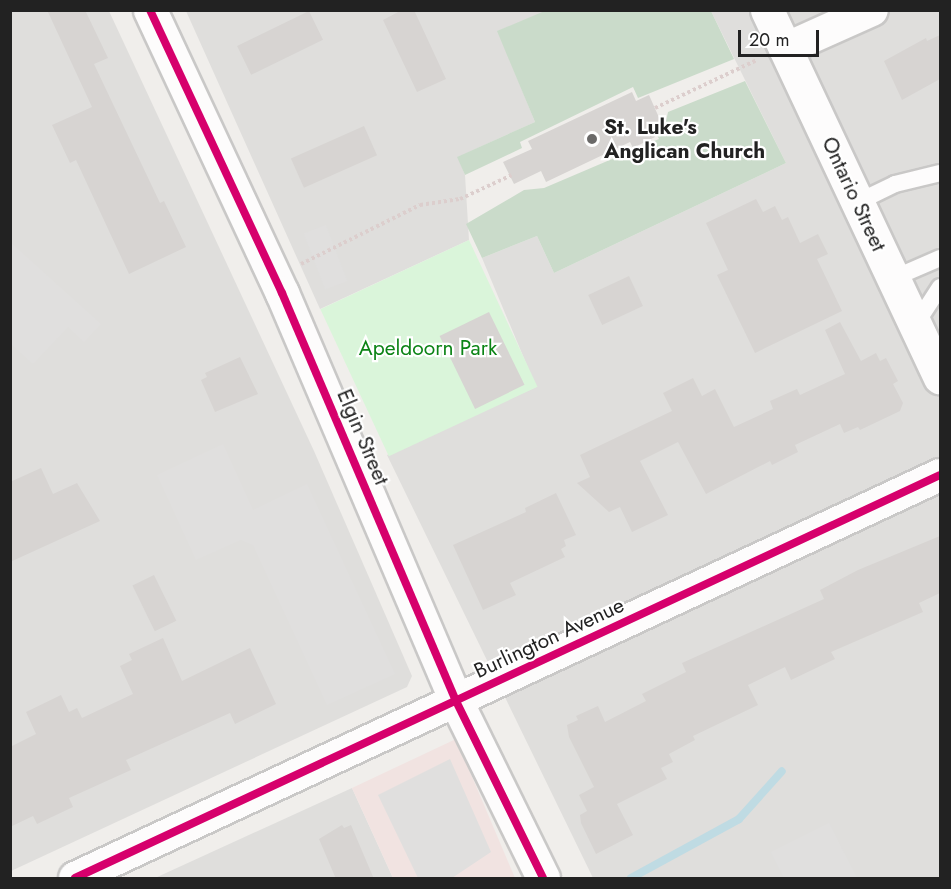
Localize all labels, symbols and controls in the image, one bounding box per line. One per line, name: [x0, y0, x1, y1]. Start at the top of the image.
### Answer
scale bar: [741, 18, 822, 56]
text: 20 m: [749, 27, 789, 53]
place label: St. Luke's Anglican Church: [604, 114, 765, 164]
marker: St. Luke's Anglican Church: [585, 132, 599, 146]
street label: Ontario Street: [817, 133, 891, 255]
park label: Apeldoorn Park: [359, 335, 497, 361]
street label: Elgin Street: [332, 385, 394, 489]
street label: Burlington Avenue: [470, 592, 628, 684]

